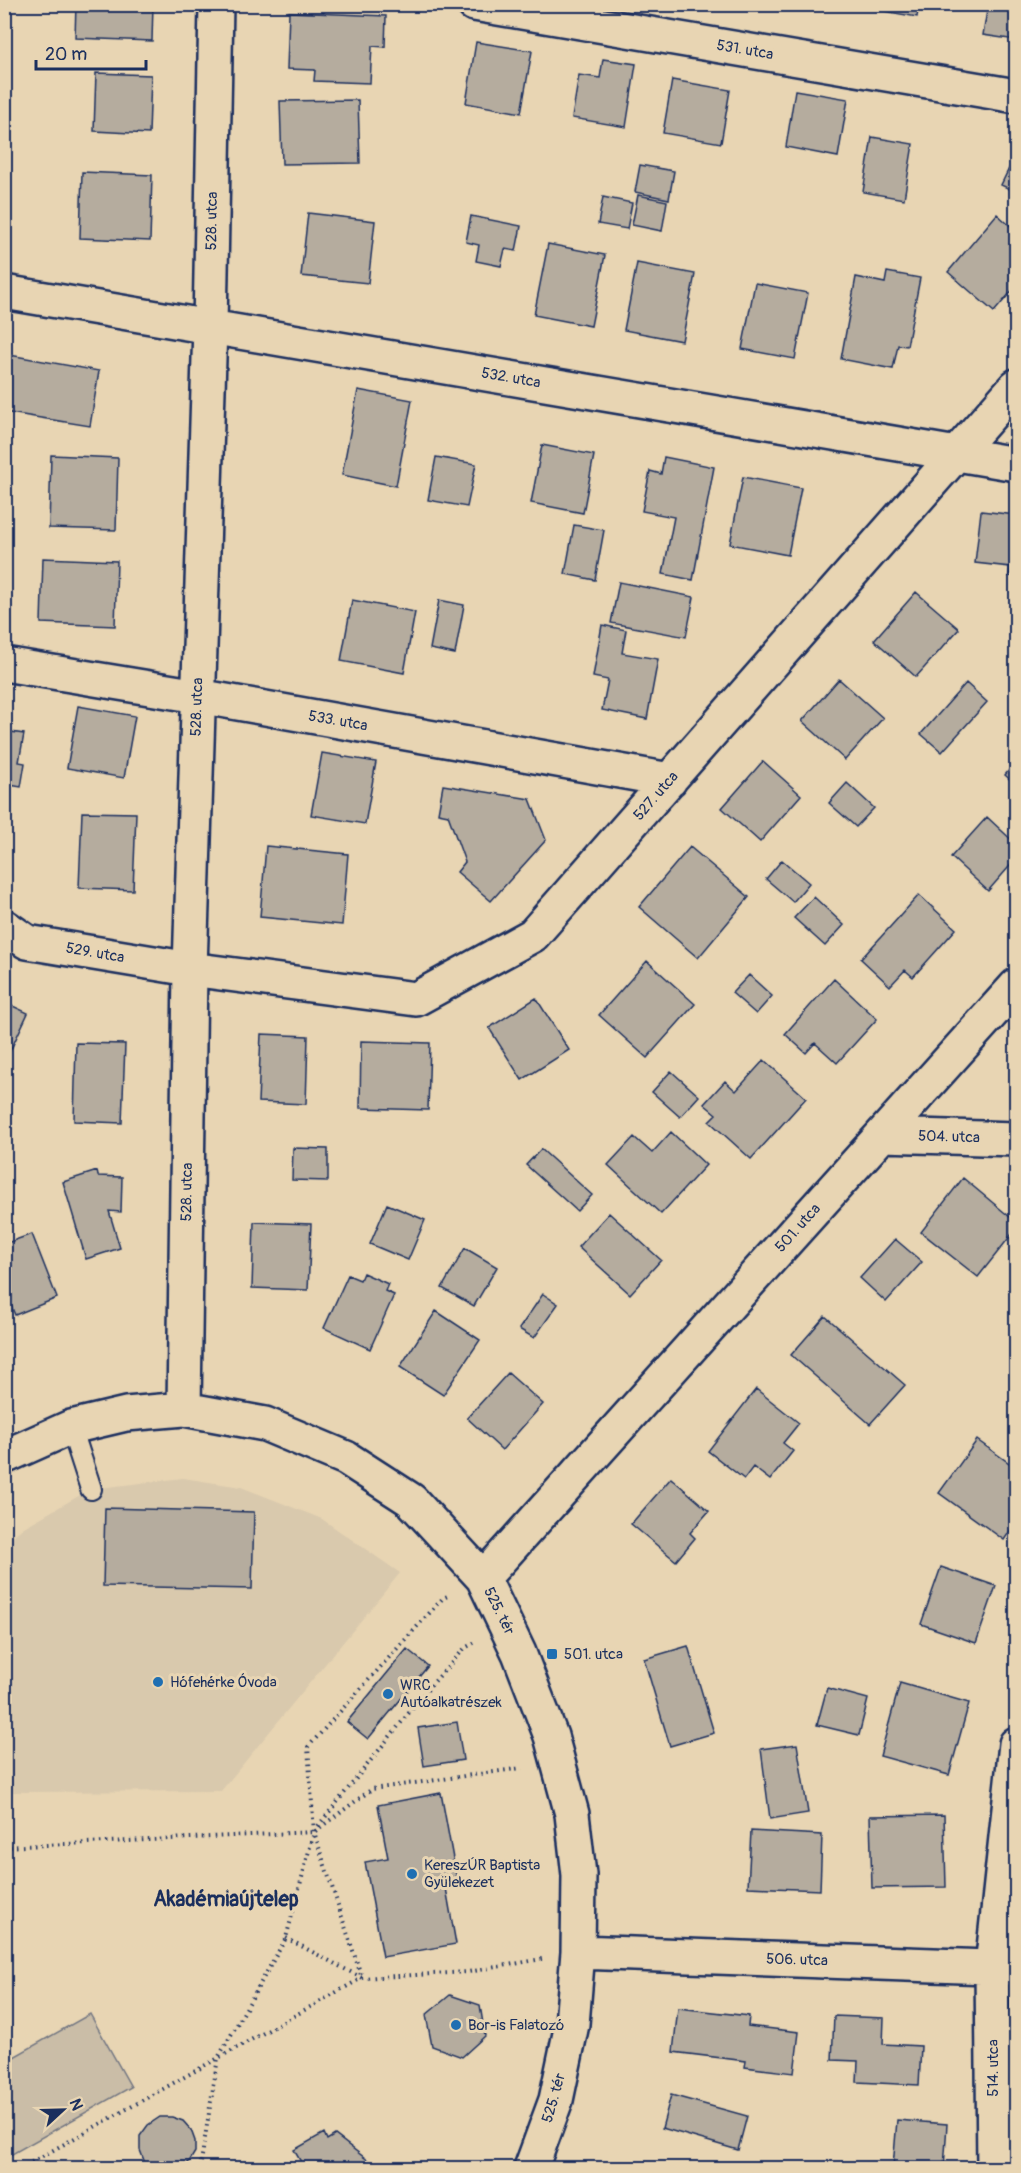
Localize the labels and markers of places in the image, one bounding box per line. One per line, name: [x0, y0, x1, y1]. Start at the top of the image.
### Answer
place label: 501. utca: [564, 1645, 623, 1664]
marker: 501. utca: [545, 1647, 559, 1661]
place label: Hófehérke Óvoda: [170, 1673, 277, 1692]
marker: Hófehérke Óvoda: [151, 1675, 165, 1689]
place label: WRC Autóalkatrészek: [400, 1676, 503, 1712]
marker: WRC Autóalkatrészek: [381, 1687, 395, 1701]
place label: KereszÚR Baptista Gyülekezet: [424, 1856, 540, 1892]
marker: KereszÚR Baptista Gyülekezet: [405, 1867, 419, 1881]
place label: Bor-is Falatozó: [468, 2016, 564, 2035]
marker: Bor-is Falatozó: [449, 2018, 463, 2032]

